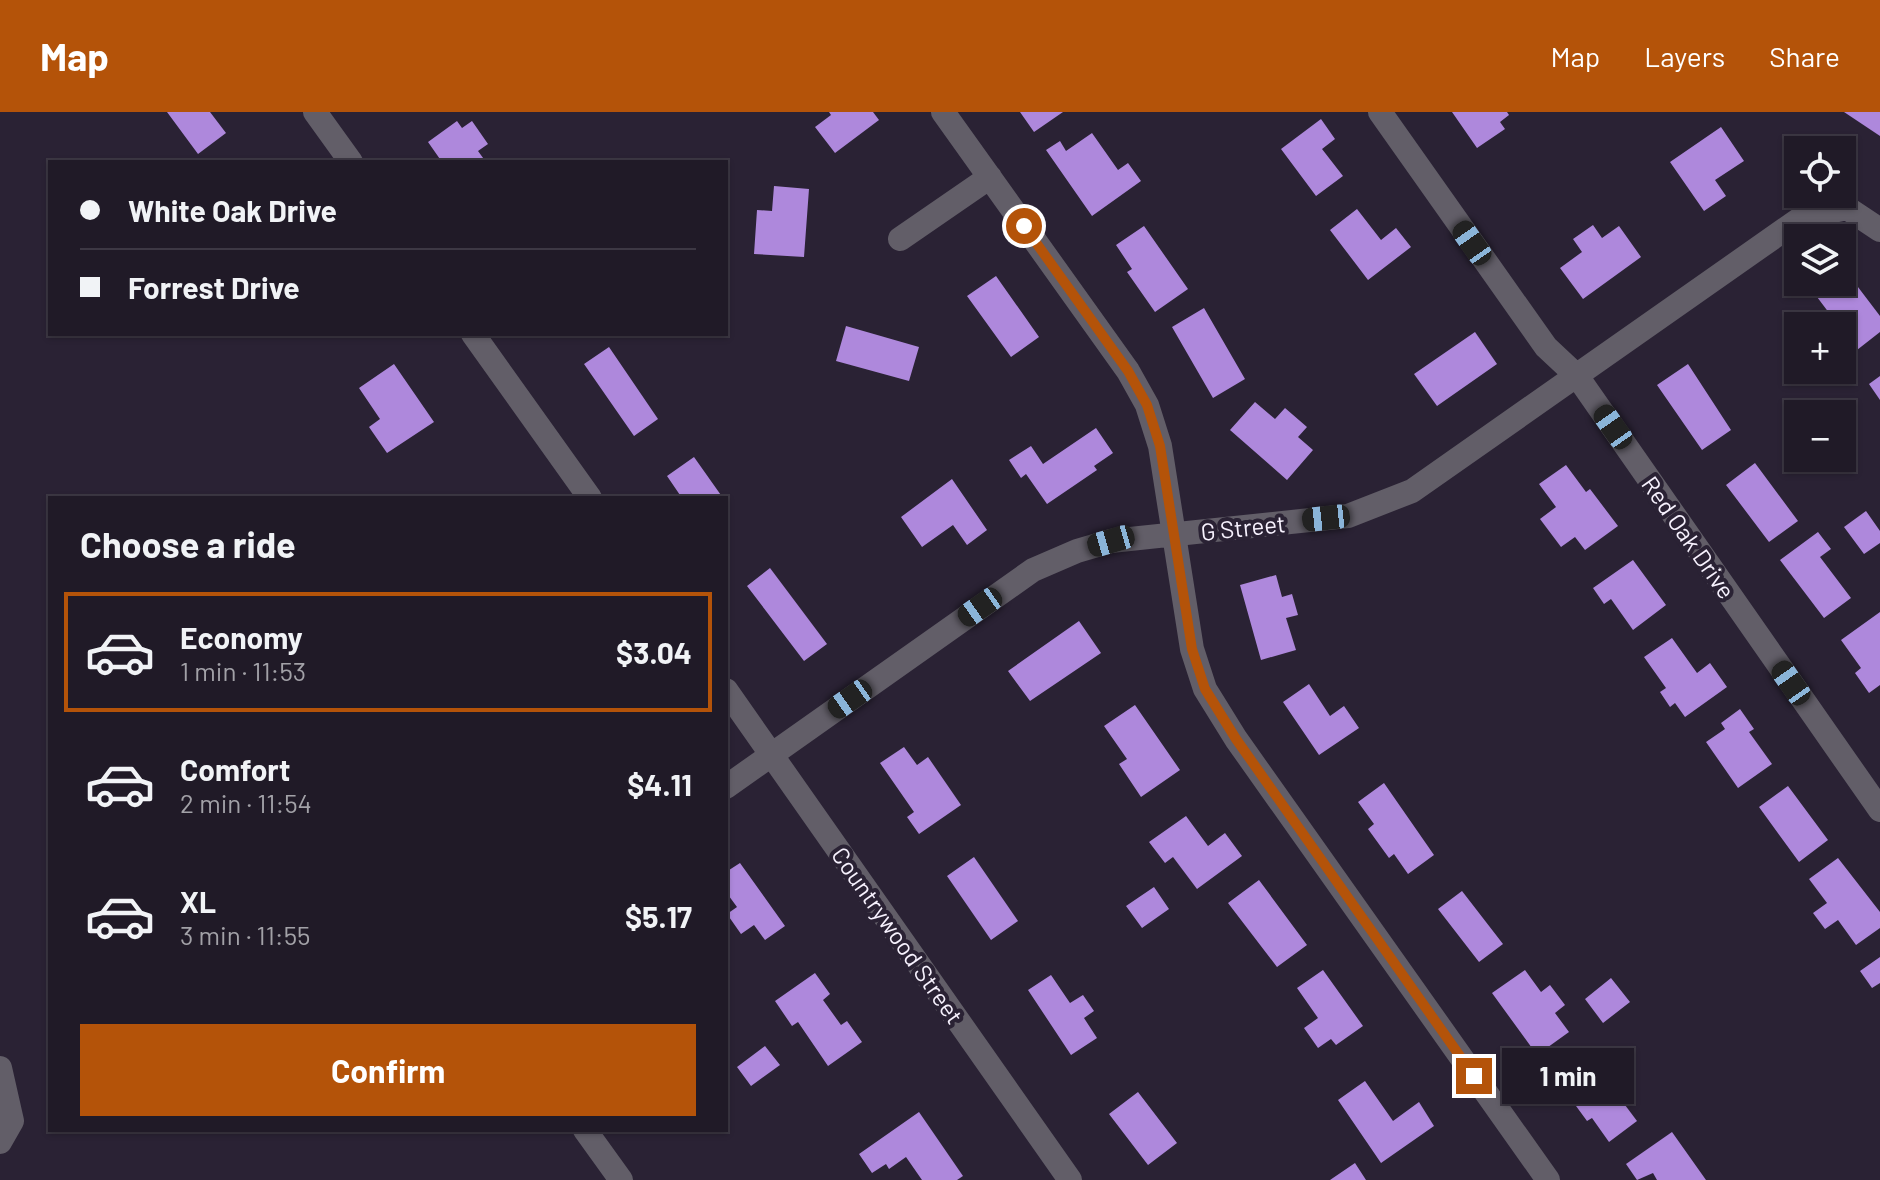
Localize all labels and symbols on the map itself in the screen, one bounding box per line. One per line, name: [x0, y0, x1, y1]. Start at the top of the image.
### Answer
route start: [1006, 208, 1042, 244]
car: [1448, 216, 1496, 270]
car: [1589, 400, 1637, 454]
street label: Red Oak Drive: [1636, 470, 1742, 604]
car: [1301, 504, 1351, 532]
street label: G Street: [1199, 508, 1287, 546]
car: [1085, 523, 1137, 559]
car: [953, 583, 1007, 631]
car: [1767, 656, 1815, 710]
car: [823, 675, 877, 723]
street label: Countrywood Street: [826, 841, 970, 1029]
callout: 1 min: [1502, 1048, 1634, 1104]
route end: [1456, 1058, 1492, 1094]

